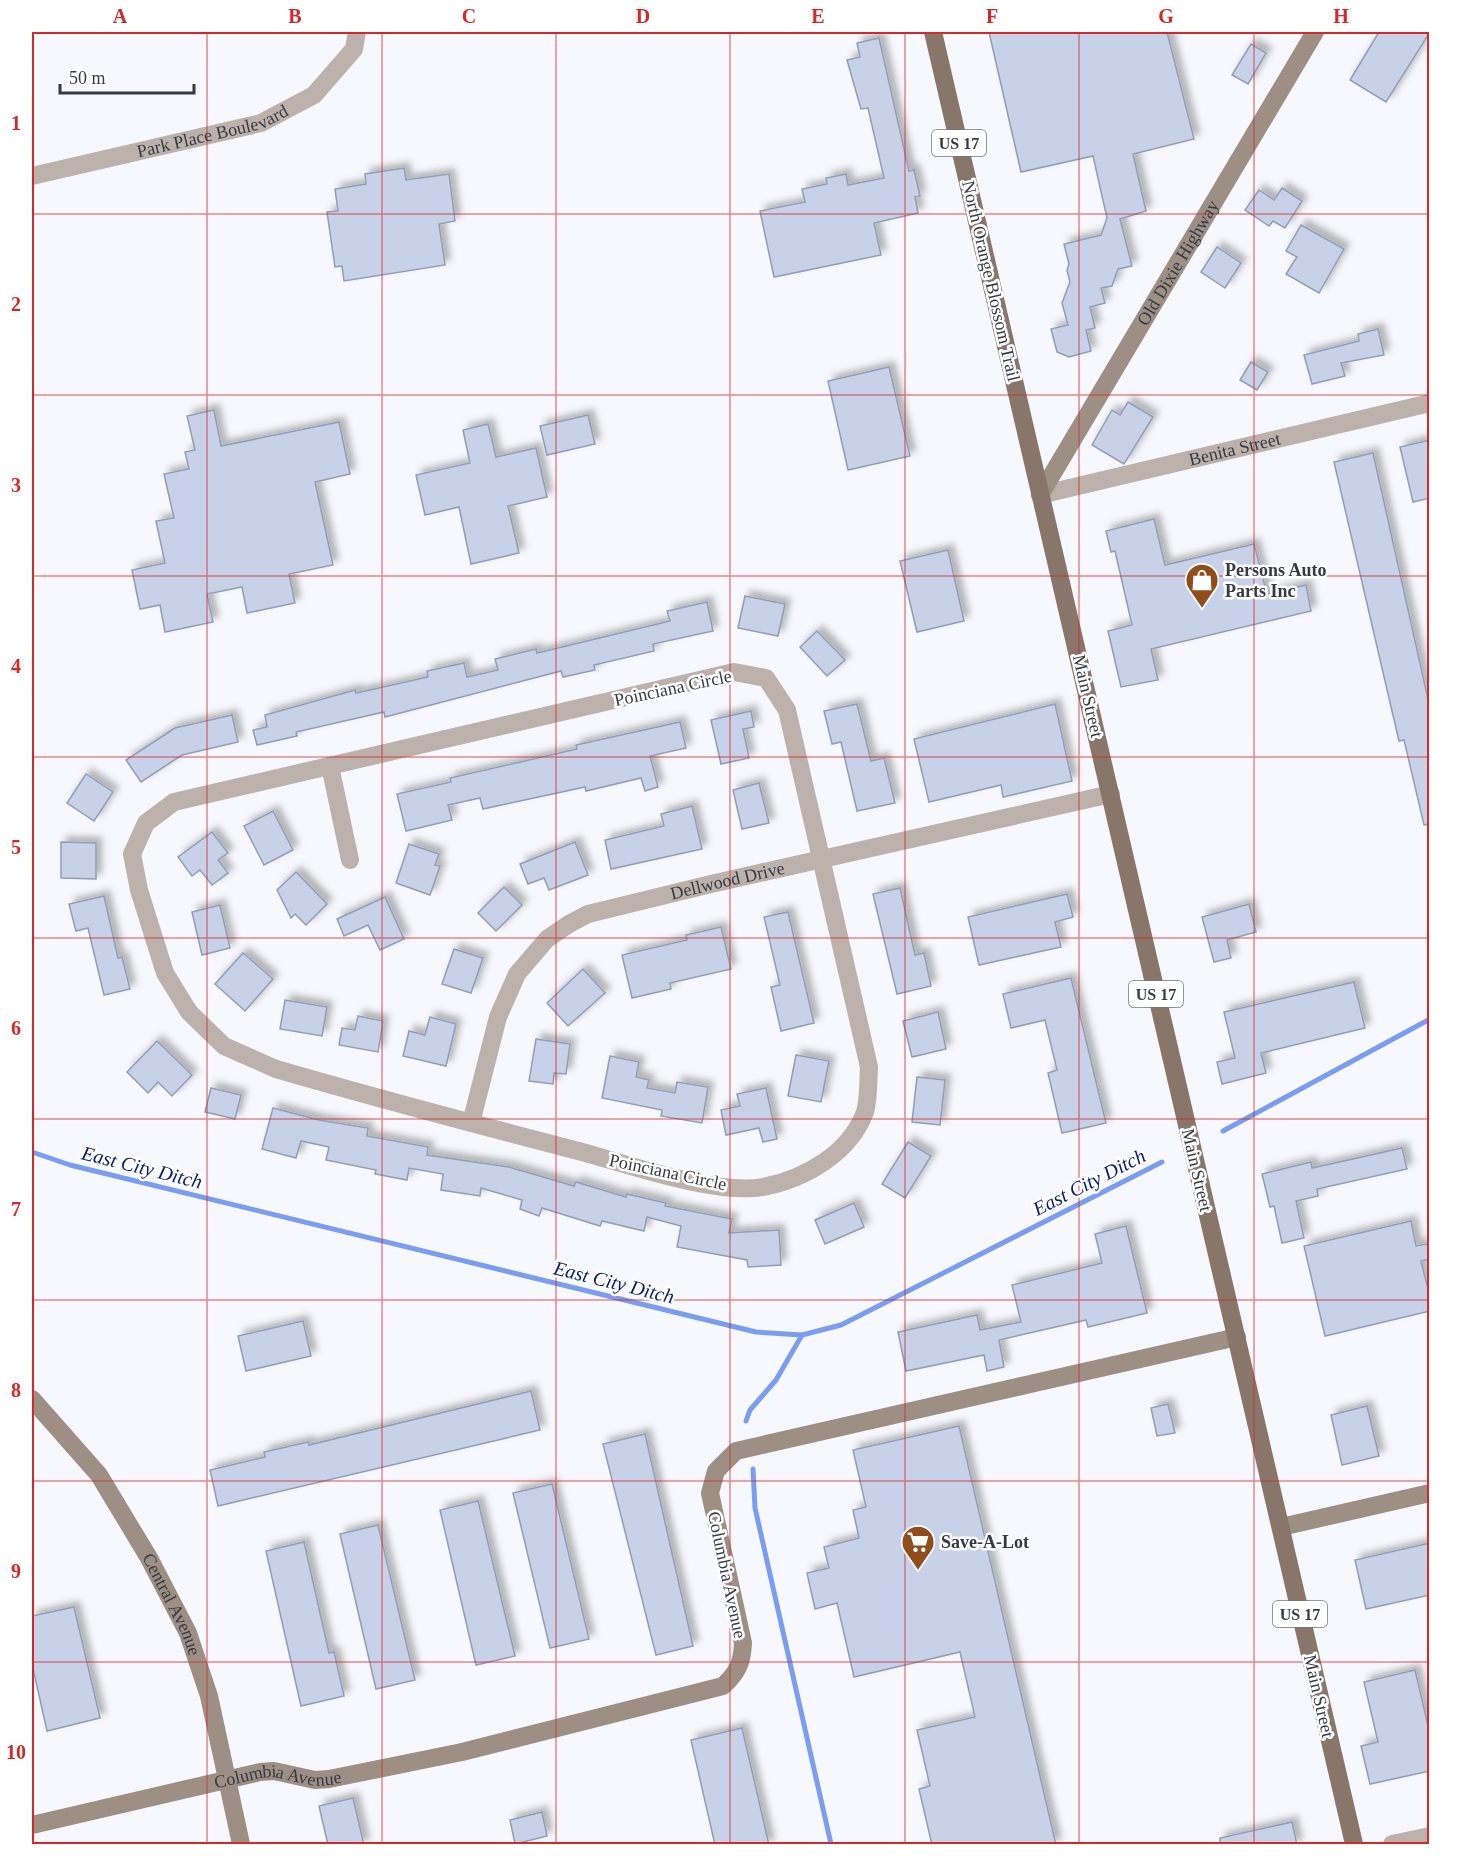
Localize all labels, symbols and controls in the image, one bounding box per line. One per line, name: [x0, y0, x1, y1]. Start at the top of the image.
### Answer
text: A: [113, 5, 128, 27]
text: B: [288, 5, 302, 27]
text: C: [462, 5, 476, 27]
text: D: [636, 5, 650, 27]
text: E: [811, 5, 825, 27]
text: F: [986, 5, 998, 27]
text: G: [1158, 5, 1174, 27]
text: H: [1333, 5, 1349, 27]
scale bar: [60, 57, 194, 95]
text: 50 m: [69, 68, 106, 88]
street label: Park Place Boulevard: [135, 101, 291, 161]
text: 1: [11, 112, 21, 134]
road number: US 17: [932, 130, 986, 156]
street label: North Orange Blossom Trail: [958, 179, 1024, 383]
street label: Old Dixie Highway: [1133, 197, 1223, 329]
text: 2: [11, 293, 21, 315]
street label: Benita Street: [1187, 429, 1283, 470]
text: 3: [11, 474, 21, 496]
place label: Persons Auto Parts Inc: [1225, 560, 1327, 601]
shop icon: Persons Auto Parts Inc: [1184, 562, 1220, 609]
street label: Main Street: [1069, 653, 1107, 739]
text: 4: [11, 655, 21, 677]
street label: Poinciana Circle: [612, 666, 734, 710]
text: 5: [11, 836, 21, 858]
street label: Dellwood Drive: [668, 858, 786, 904]
road number: US 17: [1129, 981, 1183, 1007]
text: 6: [11, 1017, 21, 1039]
street label: Main Street: [1178, 1127, 1216, 1213]
water label: East City Ditch: [78, 1141, 204, 1194]
water label: East City Ditch: [1028, 1144, 1149, 1221]
street label: Poinciana Circle: [607, 1150, 729, 1194]
text: 7: [11, 1198, 21, 1220]
water label: East City Ditch: [550, 1256, 676, 1309]
text: 8: [11, 1379, 21, 1401]
street label: Columbia Avenue: [704, 1510, 750, 1640]
supermarket icon: Save-A-Lot: [900, 1524, 936, 1571]
place label: Save-A-Lot: [941, 1532, 1029, 1552]
street label: Central Avenue: [138, 1550, 205, 1658]
text: 9: [11, 1560, 21, 1582]
road number: US 17: [1273, 1601, 1327, 1627]
street label: Main Street: [1300, 1653, 1338, 1739]
text: 10: [6, 1741, 26, 1763]
street label: Columbia Avenue: [212, 1761, 343, 1792]

